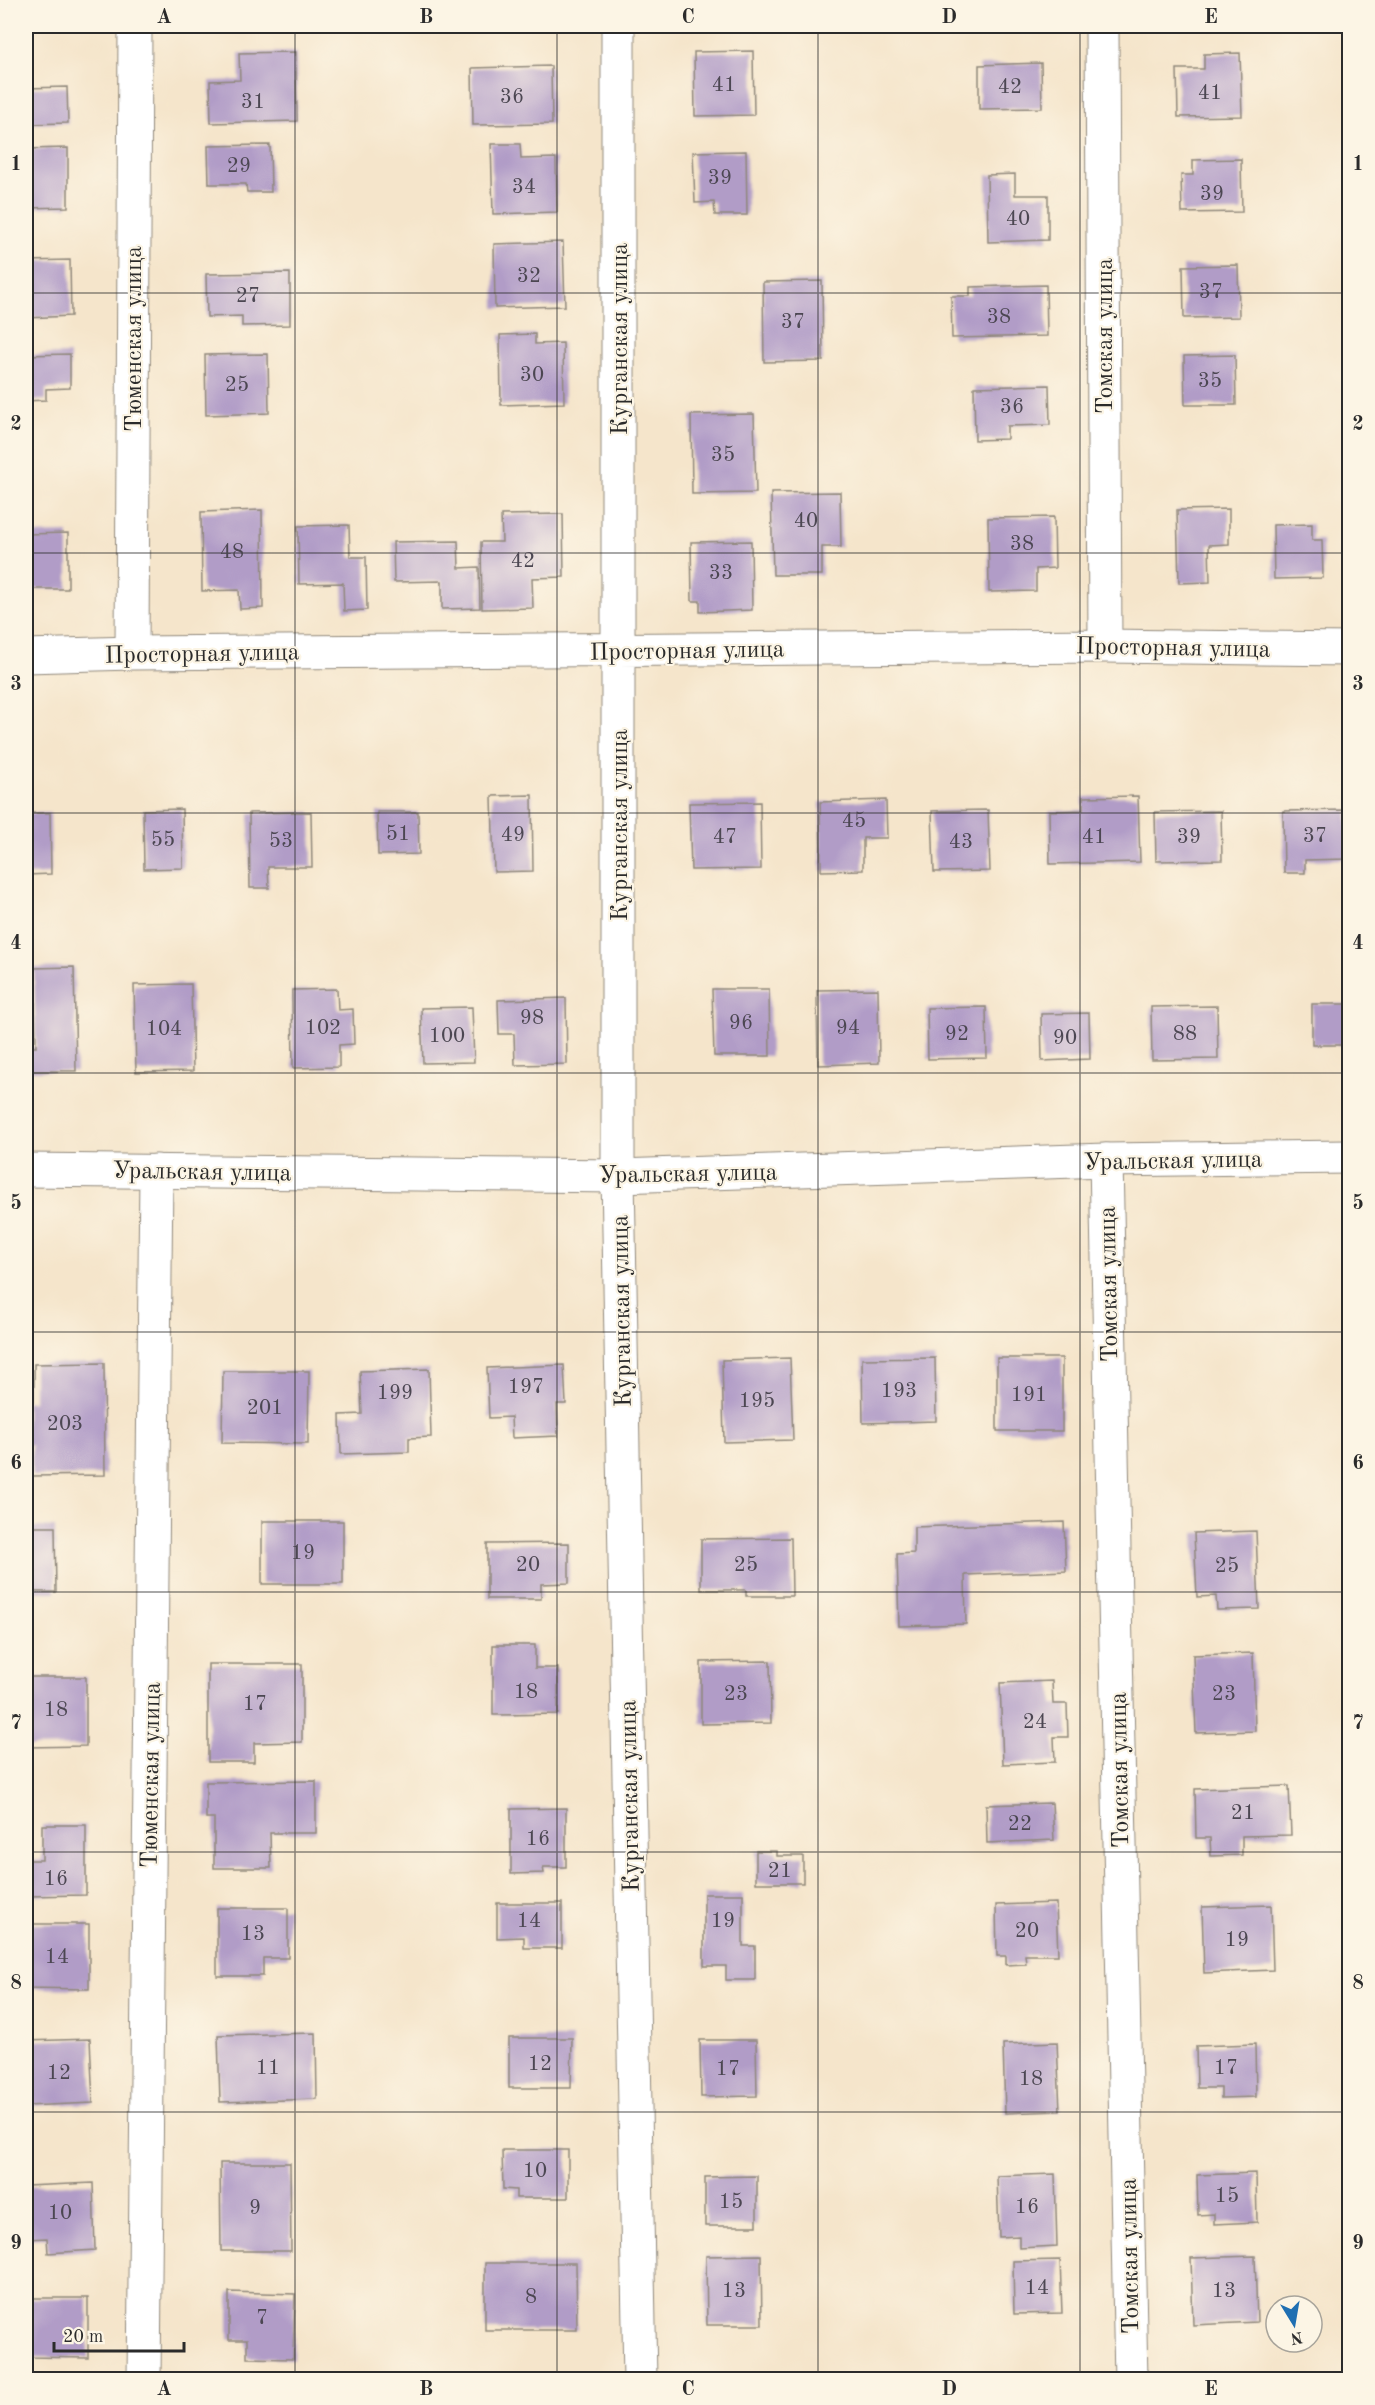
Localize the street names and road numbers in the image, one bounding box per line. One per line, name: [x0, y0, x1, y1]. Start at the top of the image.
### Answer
street label: Курганская улица: [609, 243, 633, 435]
street label: Тюменская улица: [123, 246, 147, 432]
street label: Томская улица: [1094, 258, 1118, 414]
street label: Просторная улица: [1075, 635, 1271, 663]
street label: Просторная улица: [589, 638, 785, 666]
street label: Просторная улица: [104, 641, 300, 669]
street label: Курганская улица: [609, 729, 633, 921]
street label: Уральская улица: [1083, 1148, 1263, 1176]
street label: Уральская улица: [112, 1159, 292, 1187]
street label: Уральская улица: [598, 1161, 778, 1189]
street label: Томская улица: [1097, 1206, 1123, 1362]
street label: Курганская улица: [609, 1214, 637, 1407]
street label: Тюменская улица: [138, 1682, 166, 1868]
street label: Томская улица: [1108, 1692, 1134, 1848]
street label: Курганская улица: [617, 1699, 645, 1892]
street label: Томская улица: [1118, 2178, 1144, 2334]

